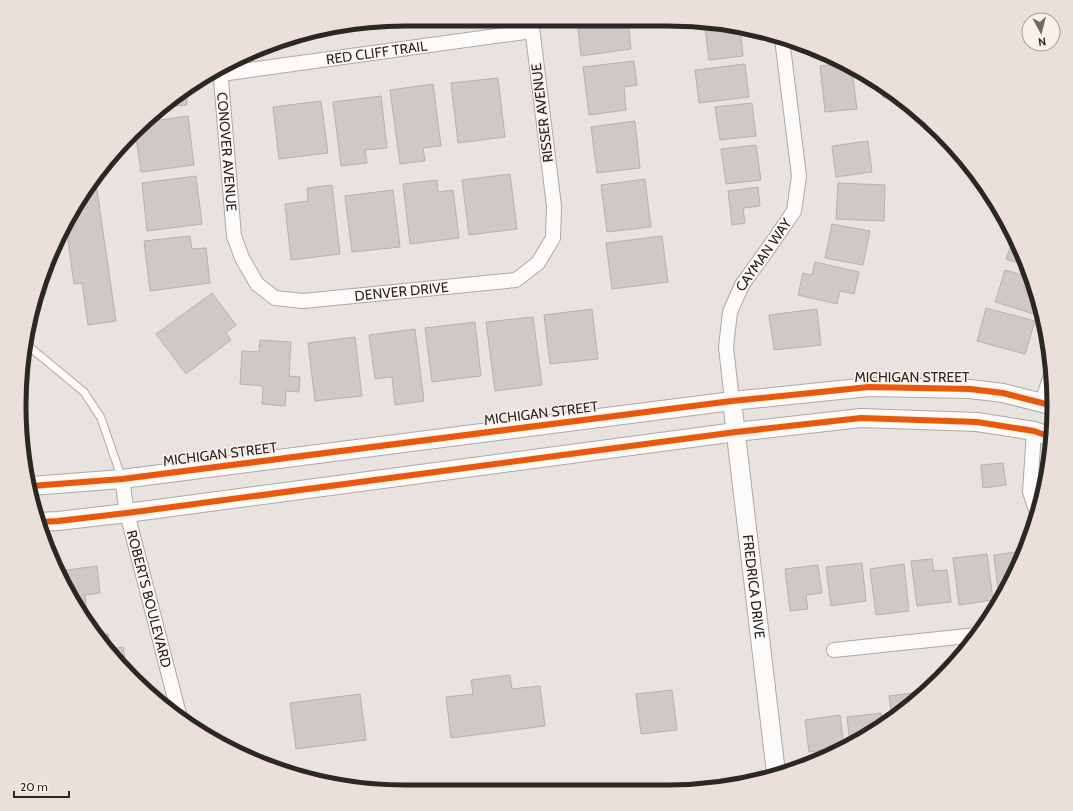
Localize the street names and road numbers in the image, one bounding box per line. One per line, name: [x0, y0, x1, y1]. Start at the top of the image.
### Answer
street label: RED CLIFF TRAIL: [325, 37, 428, 68]
street label: RISSER AVENUE: [527, 62, 557, 164]
street label: CONOVER AVENUE: [213, 91, 241, 212]
street label: CAYMAN WAY: [731, 214, 796, 294]
street label: DENVER DRIVE: [354, 278, 450, 305]
street label: MICHIGAN STREET: [854, 368, 970, 386]
street label: MICHIGAN STREET: [483, 397, 600, 429]
street label: MICHIGAN STREET: [162, 438, 279, 470]
street label: ROBERTS BOULEVARD: [123, 528, 176, 670]
street label: FREDRICA DRIVE: [739, 534, 769, 640]

